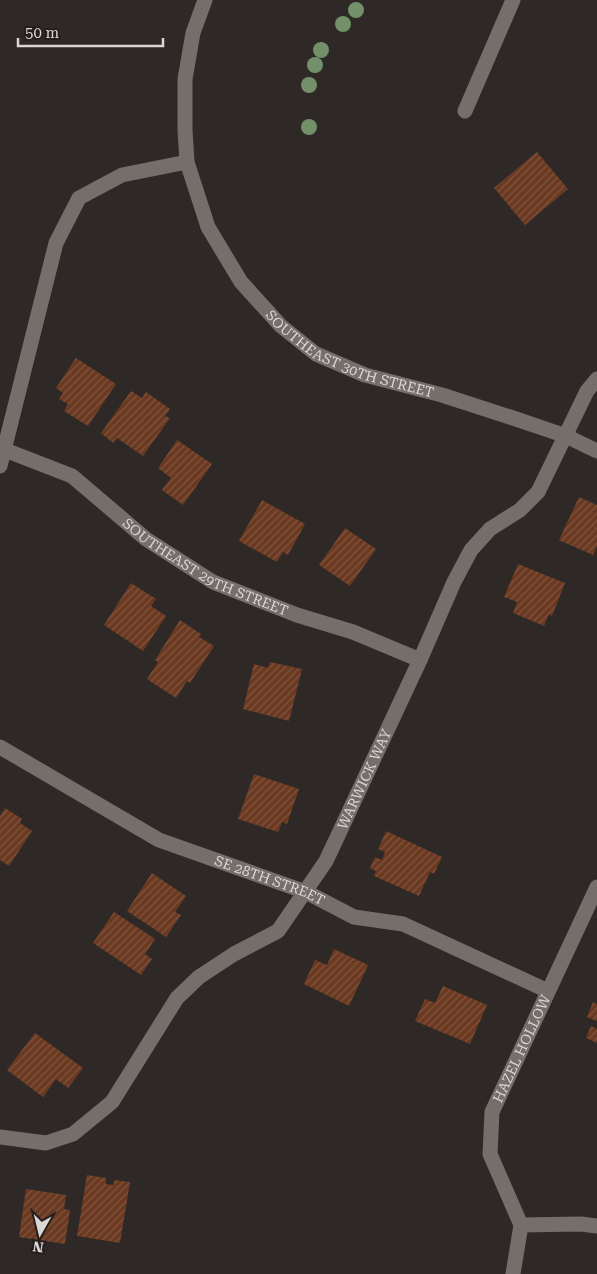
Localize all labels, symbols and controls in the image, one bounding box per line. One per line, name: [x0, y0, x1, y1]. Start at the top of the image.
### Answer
scale bar: [18, 15, 162, 47]
text: 50 m: [25, 24, 60, 42]
street label: SOUTHEAST 30TH STREET: [263, 307, 436, 401]
street label: SOUTHEAST 29TH STREET: [120, 515, 291, 619]
street label: WARWICK WAY: [334, 726, 395, 832]
street label: SE 28TH STREET: [213, 852, 327, 908]
street label: HAZEL HOLLOW: [490, 992, 554, 1105]
north arrow: [15, 1209, 65, 1259]
text: N: [32, 1238, 45, 1256]

